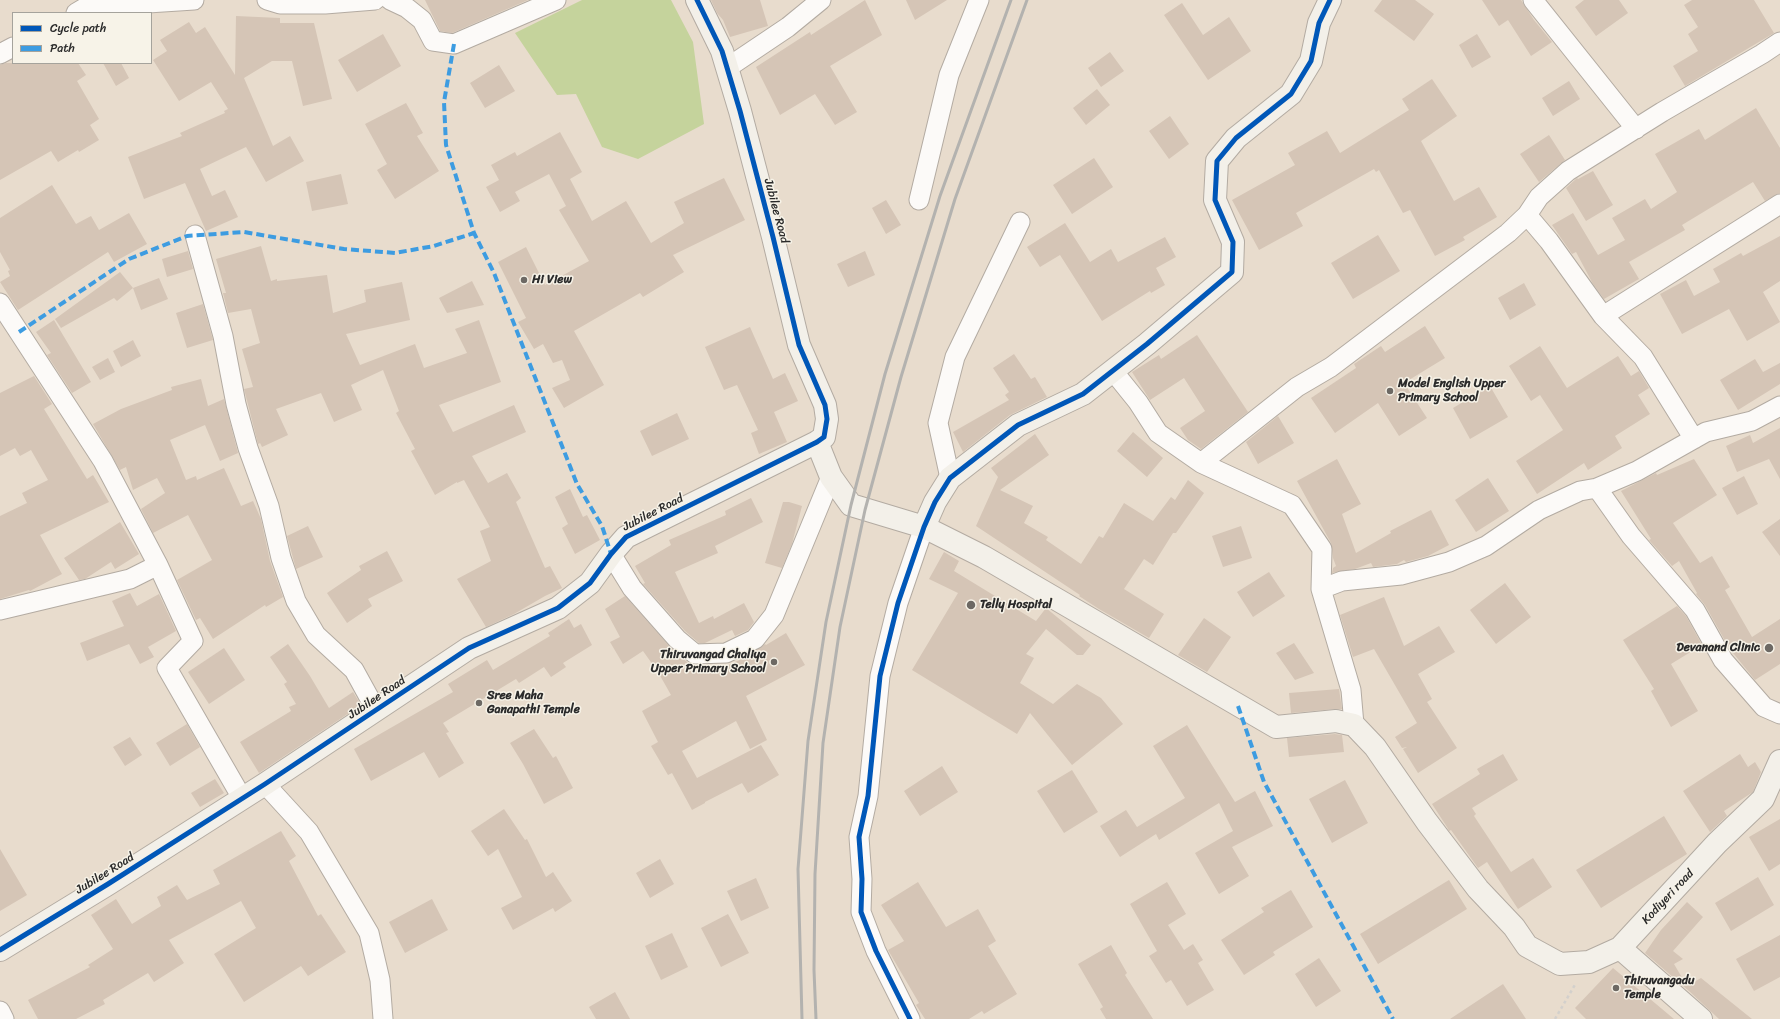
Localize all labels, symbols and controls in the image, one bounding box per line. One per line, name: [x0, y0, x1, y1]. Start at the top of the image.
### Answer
legend: [12, 12, 152, 64]
text: Cycle path: [50, 17, 106, 39]
text: Path: [50, 37, 75, 59]
street label: Jubilee Road: [760, 177, 792, 245]
place label: Hi View: [532, 273, 572, 287]
marker: Hi View: [519, 275, 529, 285]
place label: Model English Upper Primary School: [1398, 377, 1505, 405]
marker: Model English Upper Primary School: [1385, 386, 1395, 396]
street label: Jubilee Road: [620, 492, 686, 534]
place label: Telly Hospital: [980, 598, 1052, 612]
marker: Telly Hospital: [965, 599, 977, 611]
place label: Devanand Clinic: [1677, 641, 1760, 655]
marker: Devanand Clinic: [1763, 642, 1775, 654]
place label: Thiruvangad Chaliya Upper Primary School: [651, 648, 766, 676]
marker: Thiruvangad Chaliya Upper Primary School: [769, 657, 779, 667]
street label: Jubilee Road: [346, 674, 408, 722]
place label: Sree Maha Ganapathi Temple: [487, 689, 580, 717]
marker: Sree Maha Ganapathi Temple: [474, 698, 484, 708]
street label: Jubilee Road: [73, 850, 137, 898]
street label: Kodiyeri road: [1639, 867, 1697, 927]
place label: Thiruvangadu Temple: [1624, 974, 1695, 1002]
marker: Thiruvangadu Temple: [1611, 983, 1621, 993]

